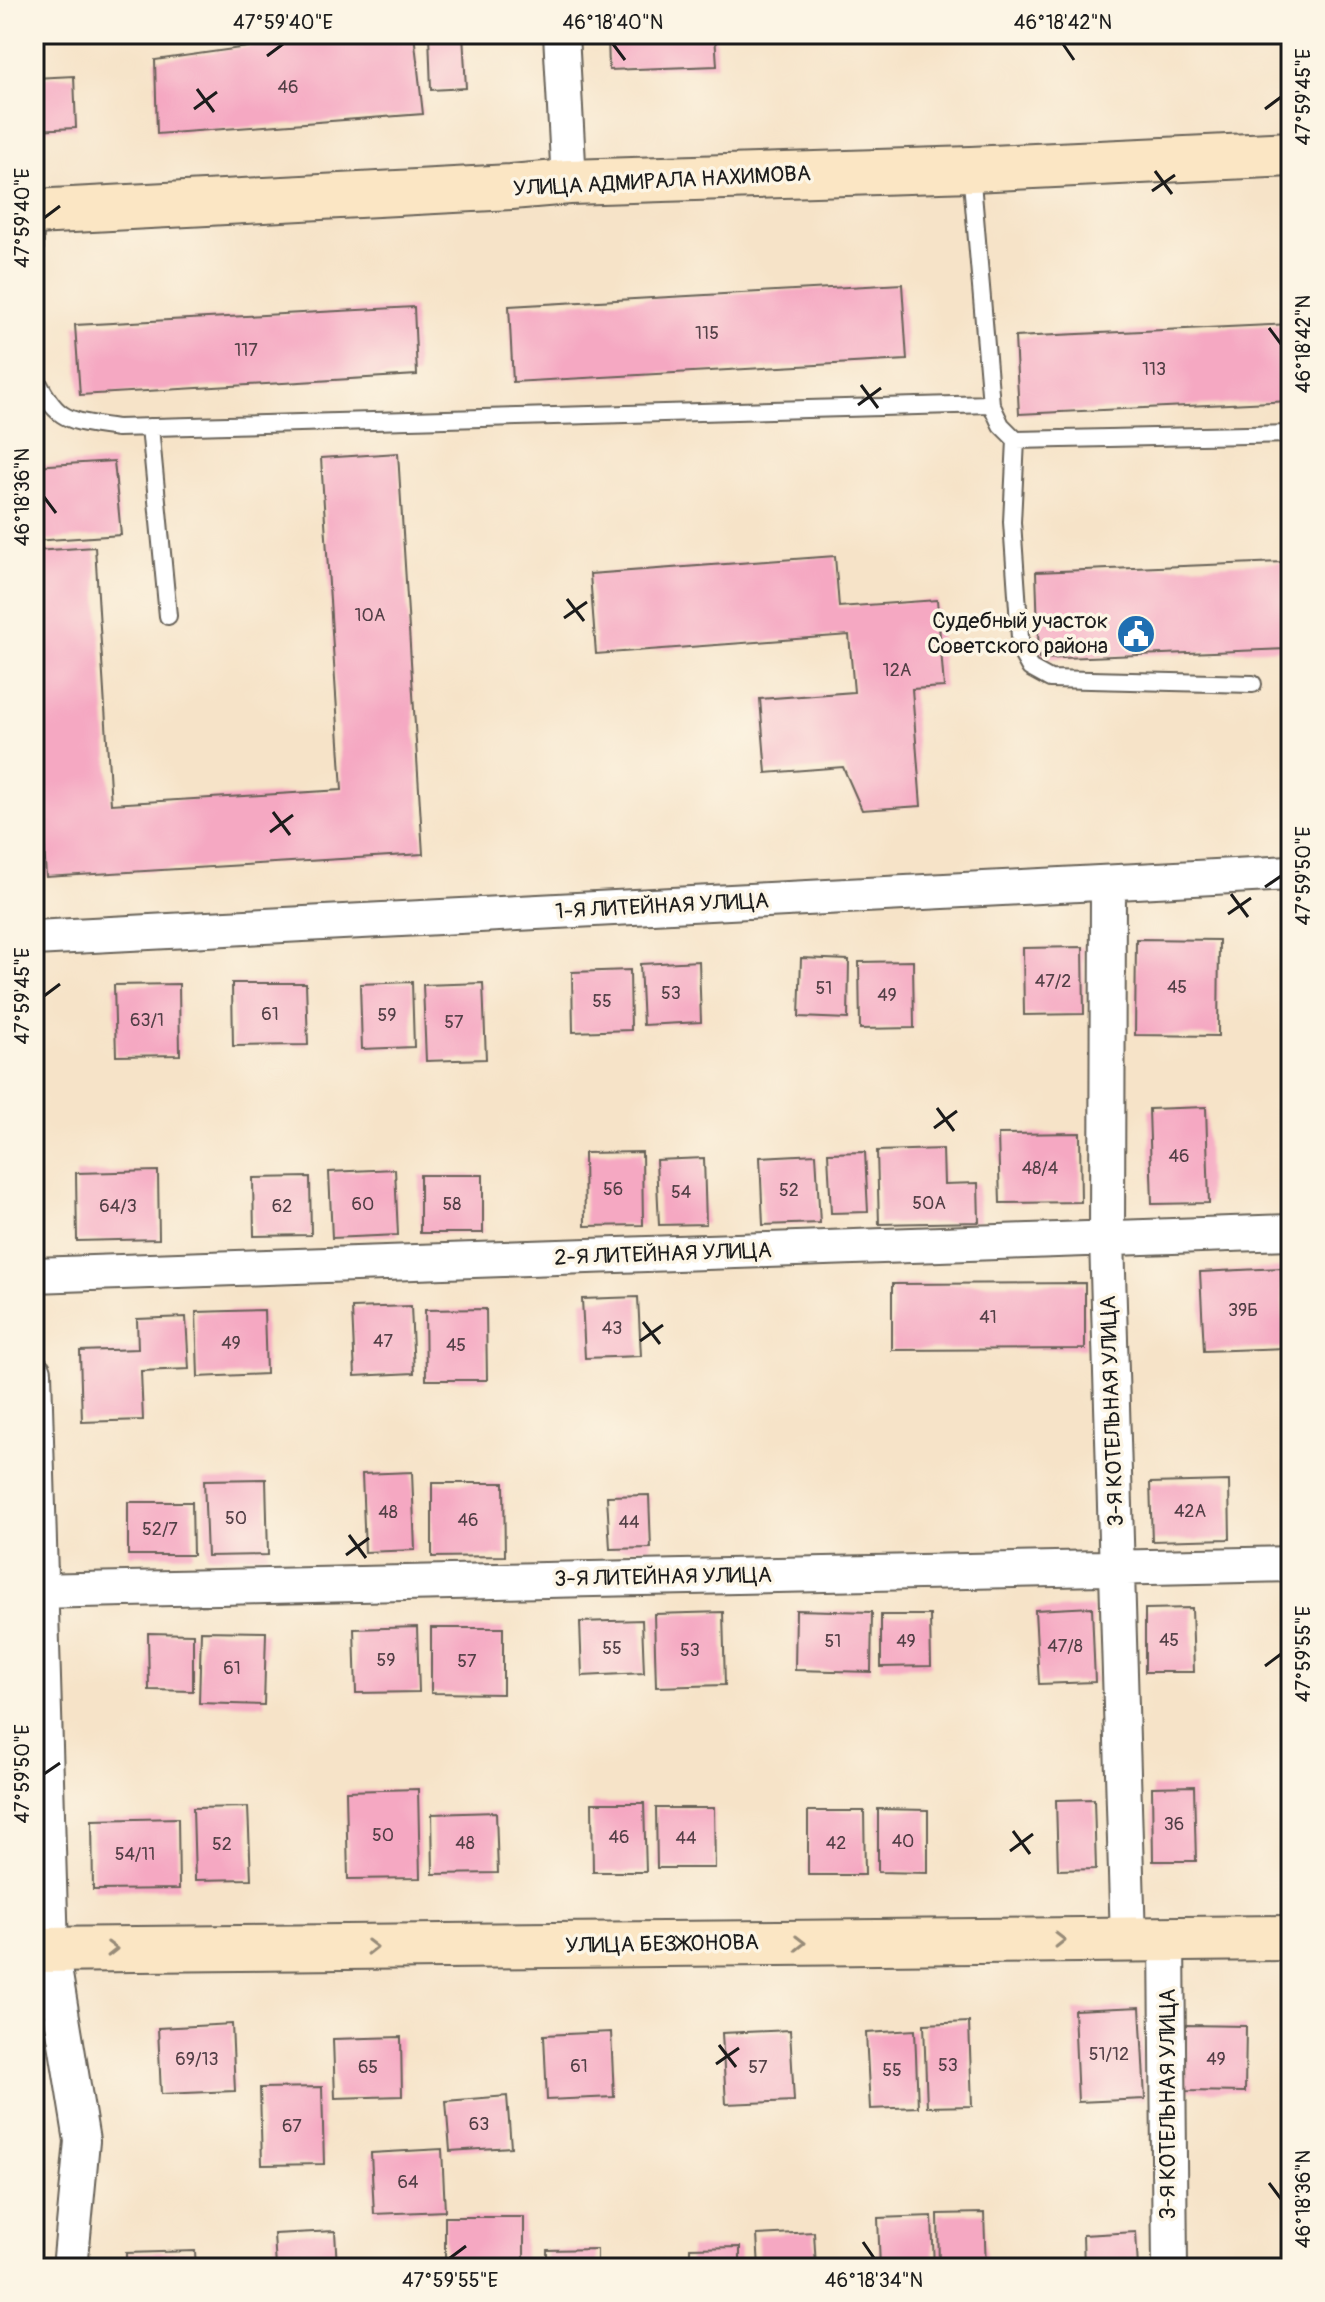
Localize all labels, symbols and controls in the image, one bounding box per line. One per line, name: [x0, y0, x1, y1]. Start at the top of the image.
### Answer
text: 47°59'40"E: [233, 10, 333, 35]
text: 46°18'40"N: [563, 10, 663, 35]
text: 46°18'42"N: [1014, 10, 1112, 35]
text: 47°59'45"E: [1291, 49, 1316, 146]
house number: 46: [278, 76, 298, 99]
street label: УЛИЦА АДМИРАЛА НАХИМОВА: [512, 159, 812, 203]
text: 47°59'40"E: [10, 168, 35, 268]
text: 46°18'42"N: [1291, 295, 1316, 393]
house number: 115: [695, 322, 719, 345]
house number: 117: [234, 339, 258, 362]
house number: 113: [1142, 358, 1166, 381]
text: 46°18'36"N: [10, 448, 35, 546]
house number: 10А: [354, 604, 386, 627]
place label: Судебный участок Советского района: [927, 607, 1108, 660]
public building icon: Судебный участок Советского района: [1115, 613, 1157, 655]
house number: 12А: [883, 659, 912, 682]
text: 47°59'50"E: [1291, 826, 1316, 926]
street label: 1-Я ЛИТЕЙНАЯ УЛИЦА: [554, 886, 770, 926]
text: 47°59'45"E: [10, 948, 35, 1045]
house number: 47/2: [1035, 970, 1071, 993]
house number: 45: [1167, 976, 1187, 999]
house number: 51: [816, 977, 832, 1000]
house number: 53: [661, 982, 681, 1005]
house number: 49: [877, 984, 897, 1007]
house number: 55: [592, 990, 612, 1013]
house number: 61: [261, 1003, 279, 1026]
house number: 59: [377, 1004, 397, 1027]
house number: 63/1: [130, 1009, 164, 1032]
house number: 57: [444, 1011, 464, 1034]
house number: 46: [1169, 1145, 1189, 1168]
house number: 48/4: [1022, 1157, 1059, 1180]
house number: 56: [603, 1178, 623, 1201]
house number: 52: [779, 1179, 799, 1202]
house number: 54: [671, 1181, 692, 1204]
house number: 50А: [912, 1192, 946, 1215]
house number: 60: [352, 1193, 374, 1216]
house number: 58: [443, 1193, 461, 1216]
house number: 64/3: [99, 1195, 137, 1218]
house number: 62: [272, 1195, 292, 1218]
street label: 2-Я ЛИТЕЙНАЯ УЛИЦА: [554, 1236, 772, 1272]
street label: 3-Я КОТЕЛЬНАЯ УЛИЦА: [1094, 1295, 1130, 1527]
house number: 39Б: [1228, 1299, 1258, 1322]
house number: 41: [979, 1306, 997, 1329]
house number: 43: [602, 1317, 622, 1340]
house number: 47: [373, 1330, 393, 1353]
house number: 49: [221, 1332, 241, 1355]
house number: 45: [446, 1334, 466, 1357]
house number: 42А: [1174, 1500, 1206, 1523]
house number: 48: [378, 1501, 398, 1524]
house number: 50: [225, 1507, 247, 1530]
house number: 46: [458, 1509, 478, 1532]
house number: 44: [619, 1511, 640, 1534]
house number: 52/7: [142, 1518, 178, 1541]
street label: 3-Я ЛИТЕЙНАЯ УЛИЦА: [554, 1561, 772, 1593]
text: 47°59'55"E: [1291, 1606, 1316, 1702]
house number: 45: [1159, 1629, 1179, 1652]
house number: 51: [825, 1630, 841, 1653]
house number: 49: [896, 1630, 916, 1653]
house number: 47/8: [1047, 1635, 1083, 1658]
house number: 55: [602, 1637, 622, 1660]
house number: 53: [680, 1639, 700, 1662]
house number: 59: [376, 1649, 396, 1672]
house number: 57: [457, 1650, 477, 1673]
house number: 61: [223, 1657, 241, 1680]
text: 47°59'50"E: [10, 1724, 35, 1824]
house number: 36: [1164, 1813, 1184, 1836]
house number: 50: [372, 1824, 394, 1847]
house number: 46: [609, 1826, 629, 1849]
house number: 44: [676, 1827, 697, 1850]
house number: 40: [892, 1830, 914, 1853]
house number: 48: [455, 1832, 475, 1855]
house number: 42: [826, 1832, 846, 1855]
house number: 52: [212, 1833, 232, 1856]
house number: 54/11: [115, 1843, 155, 1866]
street label: УЛИЦА БЕЗЖОНОВА: [565, 1928, 759, 1960]
one-way arrow: [1054, 1931, 1067, 1949]
one-way arrow: [794, 1934, 807, 1952]
one-way arrow: [366, 1938, 379, 1956]
one-way arrow: [106, 1940, 119, 1958]
street label: 3-Я КОТЕЛЬНАЯ УЛИЦА: [1154, 1988, 1182, 2220]
house number: 51/12: [1089, 2043, 1129, 2066]
house number: 69/13: [175, 2048, 219, 2071]
house number: 49: [1206, 2048, 1226, 2071]
house number: 53: [938, 2054, 958, 2077]
house number: 61: [570, 2055, 588, 2078]
house number: 65: [358, 2056, 378, 2079]
house number: 57: [748, 2056, 768, 2079]
house number: 55: [882, 2059, 902, 2082]
house number: 63: [469, 2113, 489, 2136]
house number: 67: [282, 2115, 302, 2138]
text: 46°18'36"N: [1291, 2150, 1316, 2248]
house number: 64: [398, 2171, 419, 2194]
text: 47°59'55"E: [402, 2268, 498, 2293]
text: 46°18'34"N: [825, 2268, 923, 2293]

